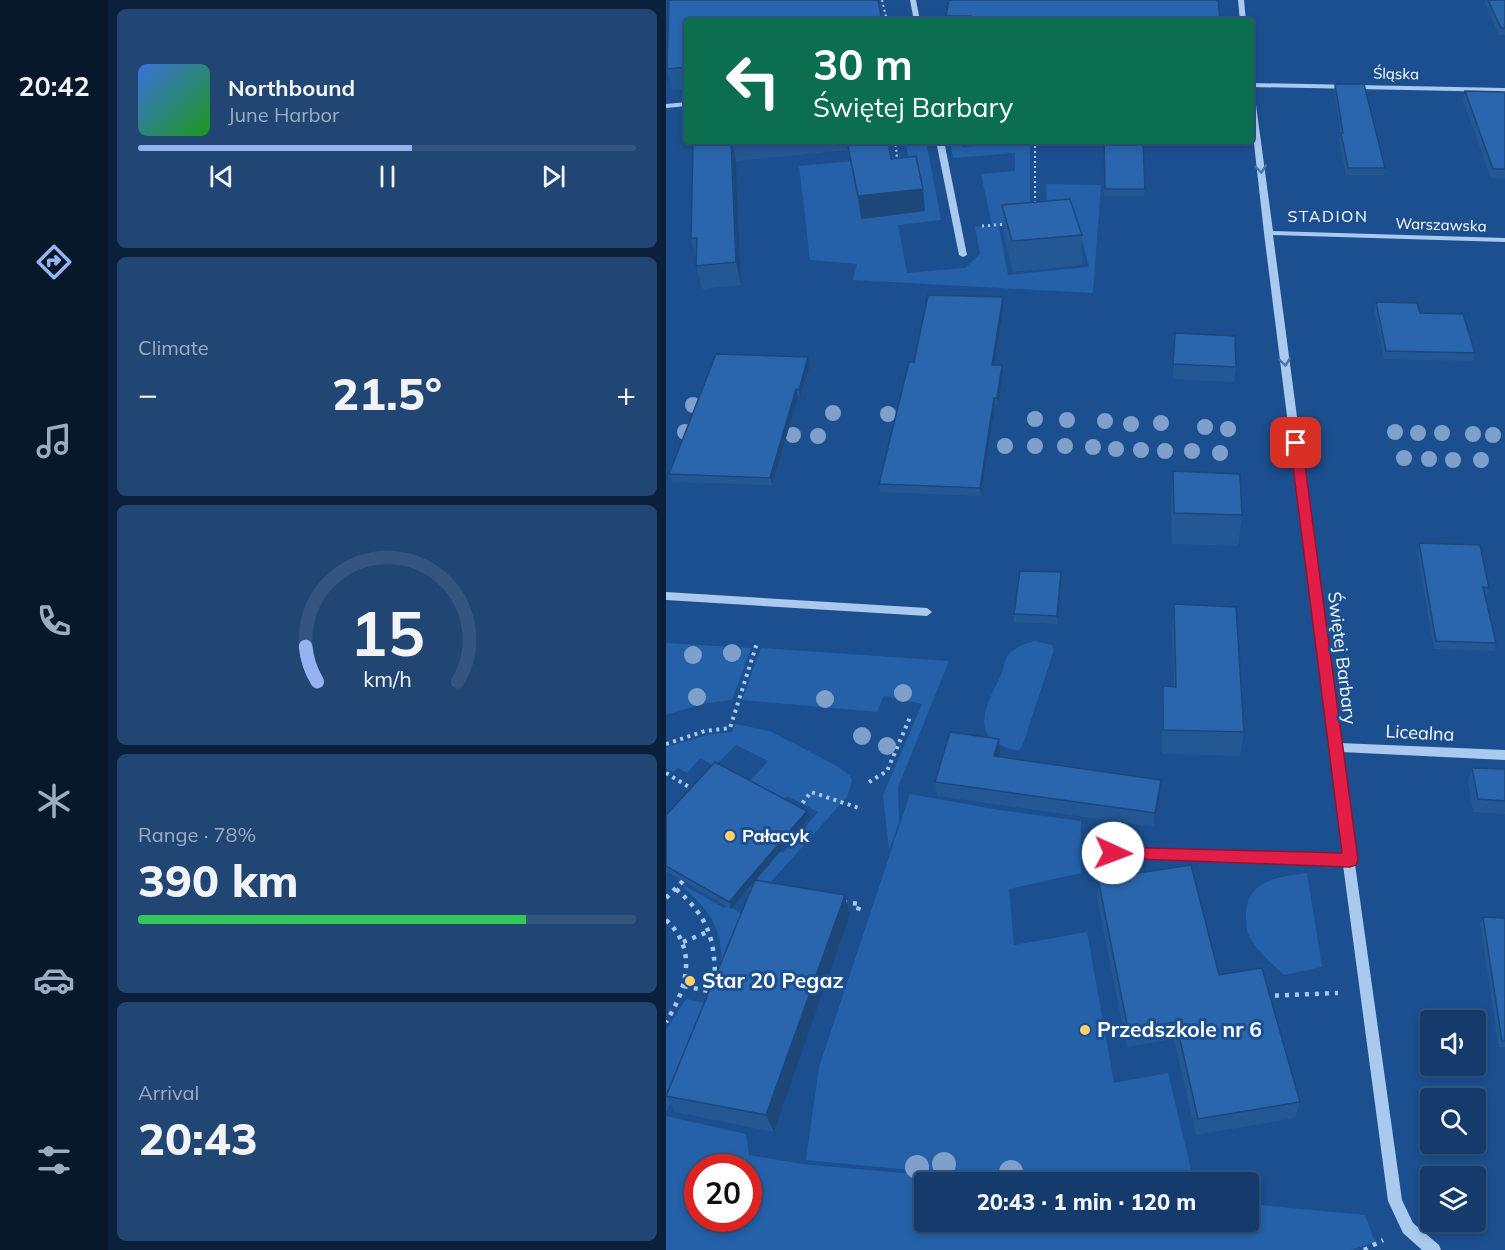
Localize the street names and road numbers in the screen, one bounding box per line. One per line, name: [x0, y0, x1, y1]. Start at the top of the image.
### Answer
street label: Śląska: [1373, 64, 1419, 83]
street label: Warszawska: [1395, 213, 1487, 236]
street label: Świętej Barbary: [1323, 590, 1362, 726]
street label: Licealna: [1385, 719, 1455, 746]

